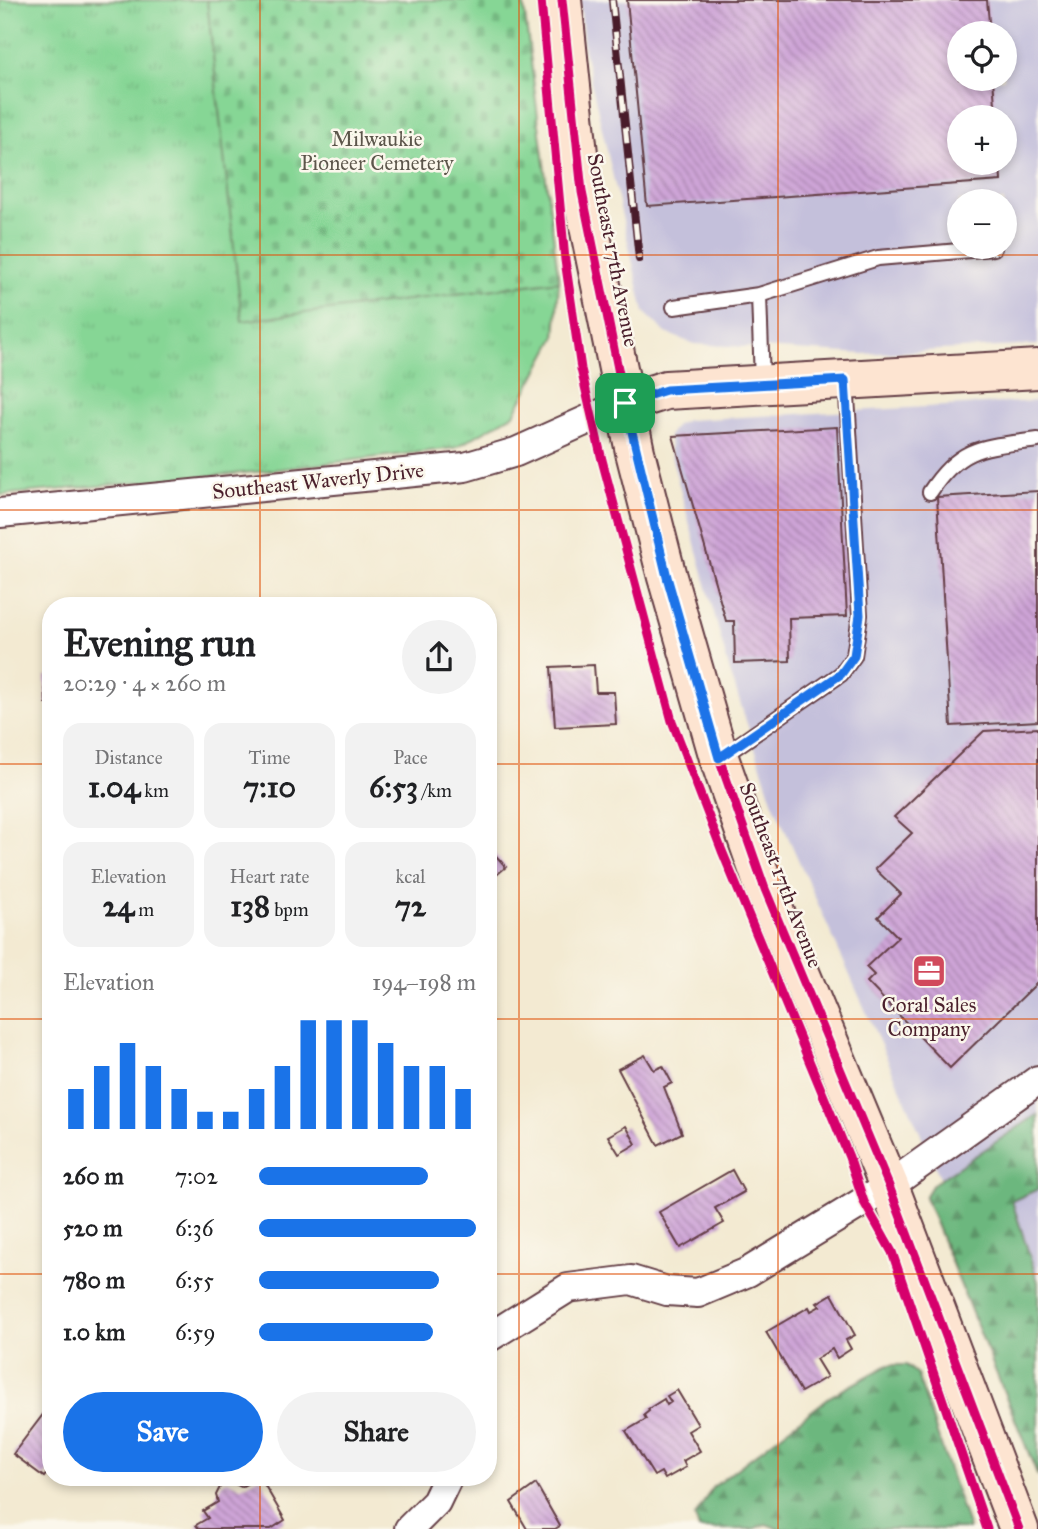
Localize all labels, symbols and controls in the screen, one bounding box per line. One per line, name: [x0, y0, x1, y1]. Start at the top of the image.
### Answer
map controls: [947, 21, 1017, 259]
button: locate: [947, 21, 1017, 91]
button: +: [947, 105, 1017, 175]
park label: Milwaukie Pioneer Cemetery: [301, 126, 455, 176]
street label: Southeast 17th Avenue: [581, 151, 645, 349]
button: −: [947, 189, 1017, 259]
pin: [595, 373, 655, 433]
icon: arrive: [606, 384, 644, 422]
street label: Southeast Waverly Drive: [211, 457, 425, 505]
text: Evening run: [63, 620, 256, 666]
button: share: [402, 620, 476, 694]
text: 20:29 · 4 × 260 m: [63, 669, 226, 697]
text: Distance: [94, 746, 163, 769]
text: Time: [248, 746, 291, 769]
text: Pace: [393, 746, 428, 769]
text: 1.04: [88, 769, 140, 805]
text: 7:10: [243, 769, 296, 805]
text: 6:53: [369, 769, 418, 805]
text: km: [140, 779, 169, 802]
text: /km: [418, 779, 452, 802]
street label: Southeast 17th Avenue: [734, 779, 828, 972]
text: Elevation: [91, 865, 166, 888]
text: Heart rate: [230, 865, 309, 888]
text: kcal: [396, 865, 425, 888]
text: 24: [103, 888, 134, 924]
text: 138: [230, 888, 270, 924]
text: 72: [395, 888, 426, 924]
text: m: [134, 898, 154, 921]
text: bpm: [270, 898, 309, 921]
office icon: Coral Sales Company: [910, 952, 948, 990]
text: Elevation: [63, 968, 154, 996]
text: 194–198 m: [372, 968, 476, 996]
place label: Coral Sales Company: [882, 992, 976, 1042]
text: 260 m: [63, 1162, 124, 1190]
text: 7:02: [175, 1162, 218, 1190]
text: 520 m: [63, 1214, 123, 1242]
text: 6:36: [175, 1214, 214, 1242]
text: 780 m: [63, 1266, 125, 1294]
text: 6:55: [175, 1266, 214, 1294]
text: 1.0 km: [63, 1318, 125, 1346]
text: 6:59: [175, 1318, 216, 1346]
button: Save: [63, 1392, 263, 1472]
button: Share: [277, 1392, 476, 1472]

